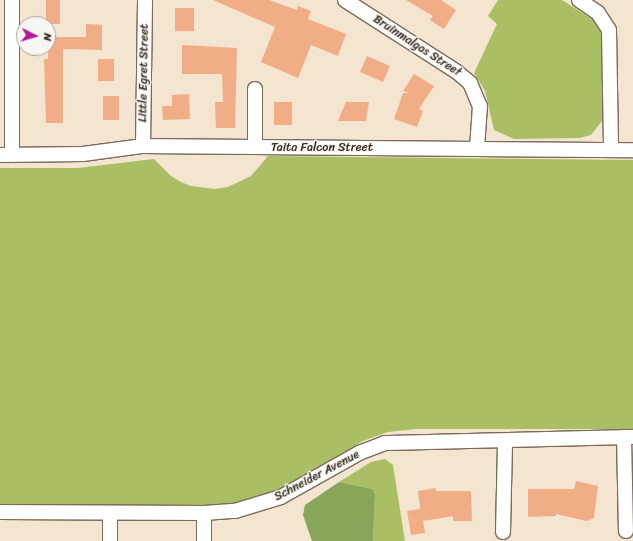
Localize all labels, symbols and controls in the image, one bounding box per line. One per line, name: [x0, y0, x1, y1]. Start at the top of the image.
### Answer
street label: Bruinmalgas Street: [370, 12, 464, 80]
north arrow: [16, 16, 56, 56]
street label: Little Egret Street: [136, 24, 152, 122]
text: N: [38, 32, 57, 42]
street label: Taita Falcon Street: [271, 141, 373, 155]
street label: Schneider Avenue: [272, 448, 362, 504]

